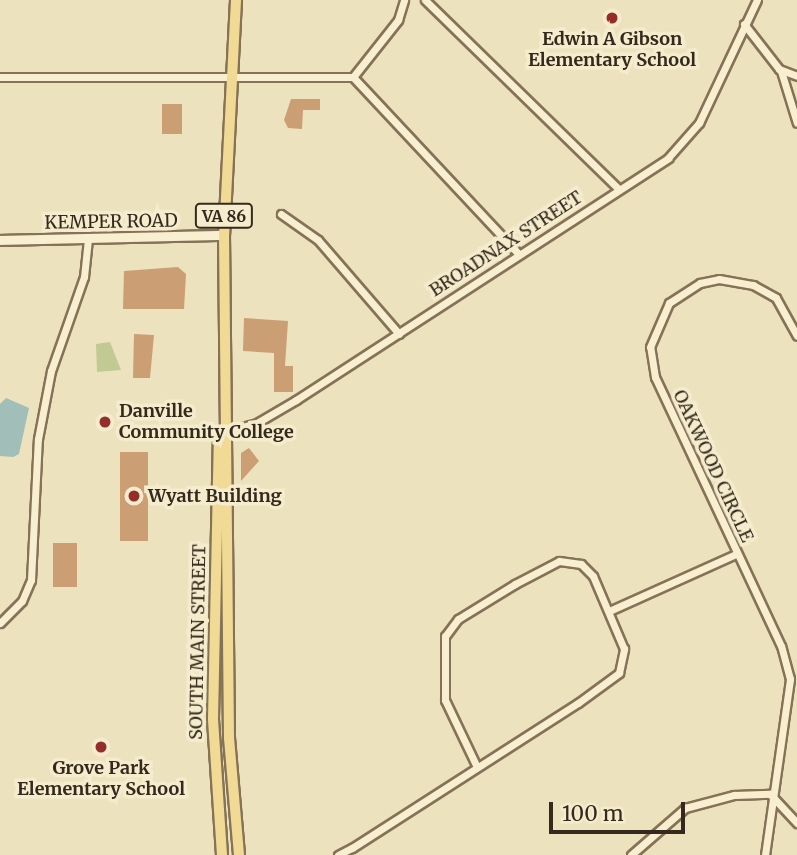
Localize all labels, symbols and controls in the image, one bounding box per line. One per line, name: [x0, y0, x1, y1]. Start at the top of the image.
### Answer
marker: Edwin A Gibson Elementary School: [604, 10, 620, 26]
place label: Edwin A Gibson Elementary School: [528, 29, 696, 72]
street label: BROADNAX STREET: [426, 187, 586, 301]
road number: VA 86: [194, 204, 254, 229]
street label: KEMPER ROAD: [44, 210, 178, 234]
street label: OAKWOOD CIRCLE: [668, 387, 758, 545]
place label: Danville Community College: [119, 401, 294, 444]
marker: Danville Community College: [97, 414, 113, 430]
place label: Wyatt Building: [148, 485, 282, 507]
marker: Wyatt Building: [126, 488, 142, 504]
street label: SOUTH MAIN STREET: [185, 544, 211, 740]
marker: Grove Park Elementary School: [93, 739, 109, 755]
place label: Grove Park Elementary School: [17, 758, 185, 800]
scale bar: [552, 788, 688, 832]
text: 100 m: [562, 800, 624, 827]

